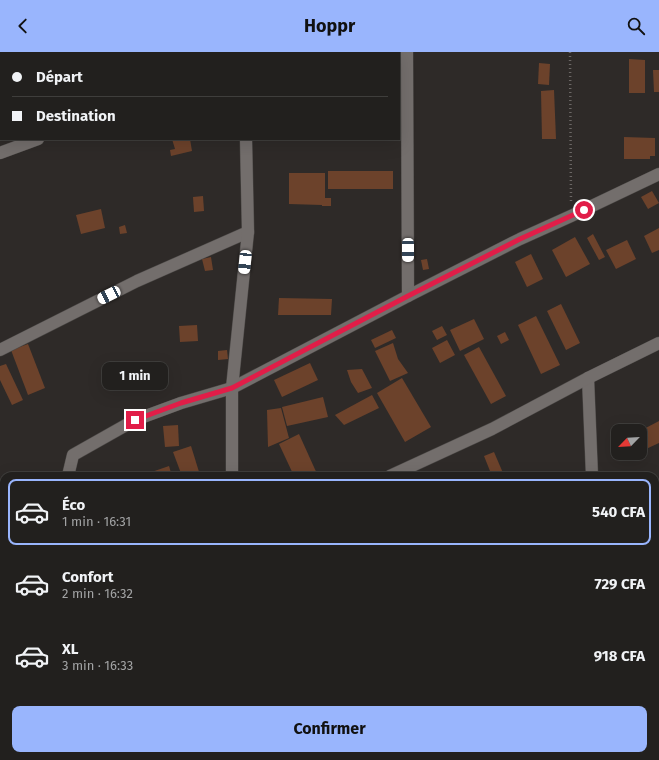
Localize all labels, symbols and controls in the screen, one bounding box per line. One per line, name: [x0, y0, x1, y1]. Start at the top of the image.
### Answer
icon: back: [12, 15, 34, 37]
text: Hoppr: [304, 15, 355, 37]
icon: search: [625, 15, 647, 37]
text: Départ: [36, 68, 83, 86]
text: Destination: [36, 107, 116, 125]
route start: [575, 201, 593, 219]
car: [402, 238, 414, 262]
car: [238, 249, 252, 275]
car: [96, 284, 122, 306]
callout: 1 min: [102, 362, 168, 390]
text: 1 min: [119, 368, 151, 383]
route end: [126, 411, 144, 429]
north arrow: [611, 424, 647, 460]
map controls: [611, 424, 647, 460]
icon: car: [14, 494, 50, 530]
text: Éco: [62, 496, 85, 514]
text: 540 CFA: [592, 503, 645, 521]
text: 1 min · 16:31: [62, 514, 131, 529]
icon: car: [14, 566, 50, 602]
text: Confort: [62, 568, 114, 586]
text: 729 CFA: [595, 575, 645, 593]
text: 2 min · 16:32: [62, 586, 133, 601]
icon: car: [14, 638, 50, 674]
text: XL: [62, 640, 78, 658]
text: 918 CFA: [594, 647, 645, 665]
text: 3 min · 16:33: [62, 658, 133, 673]
button: Confirmer: [12, 706, 647, 752]

